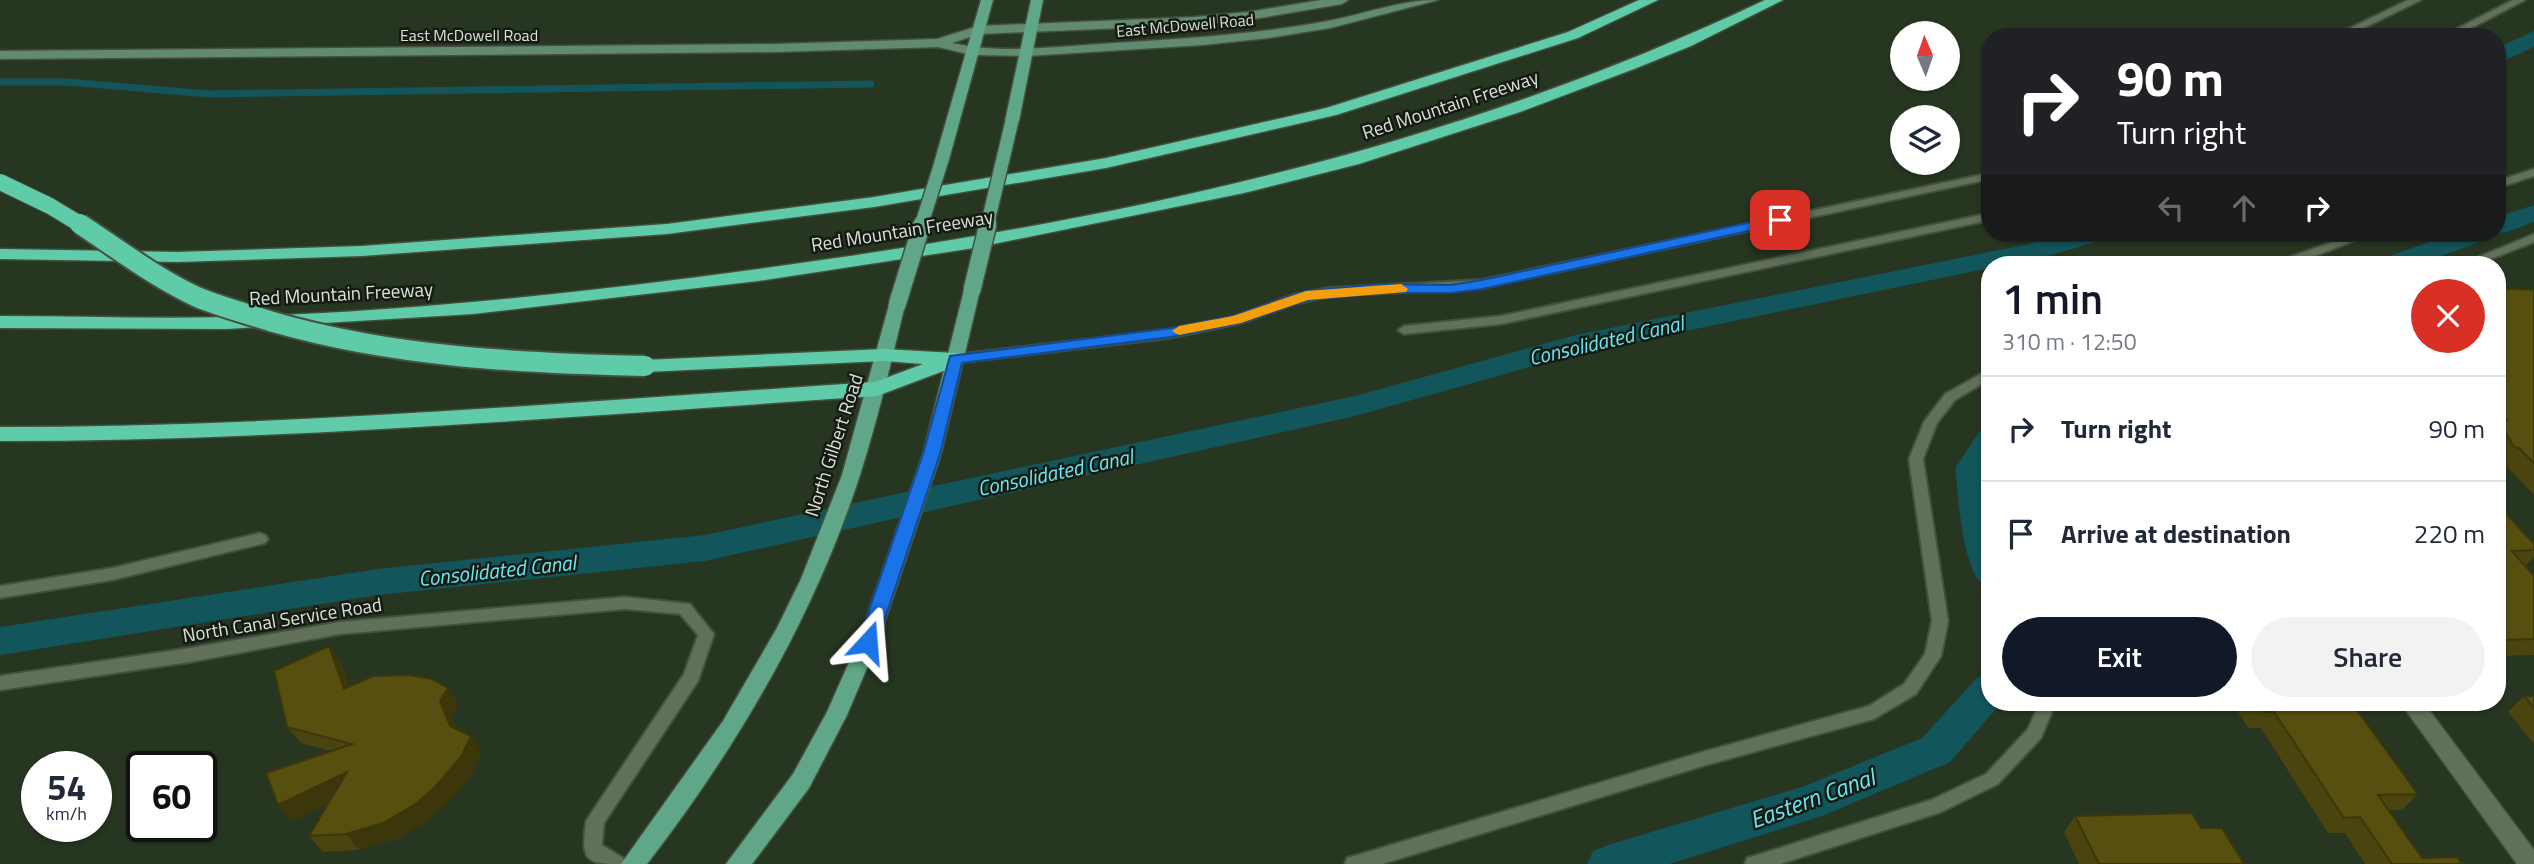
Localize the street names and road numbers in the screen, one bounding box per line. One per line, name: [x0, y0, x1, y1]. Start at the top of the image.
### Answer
street label: East McDowell Road: [1115, 7, 1255, 43]
street label: East McDowell Road: [400, 23, 538, 47]
street label: Red Mountain Freeway: [1358, 62, 1542, 146]
street label: Red Mountain Freeway: [809, 201, 995, 259]
street label: Red Mountain Freeway: [248, 274, 434, 312]
street label: North Gilbert Road: [796, 370, 870, 520]
street label: North Canal Service Road: [180, 589, 384, 649]

